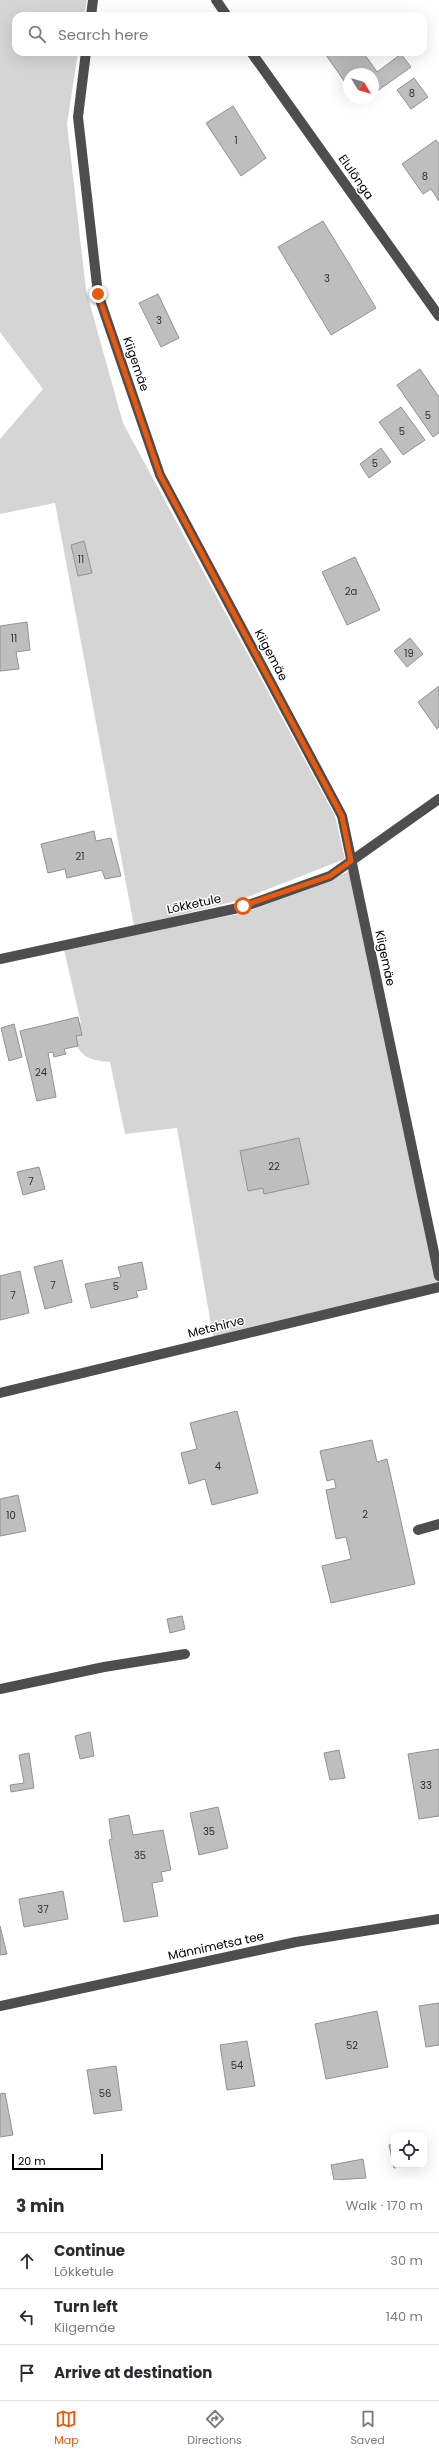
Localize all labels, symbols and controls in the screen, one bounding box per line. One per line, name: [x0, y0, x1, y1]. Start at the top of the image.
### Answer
search box: [12, 12, 427, 56]
icon: search: [26, 23, 48, 45]
text: Search here: [58, 24, 148, 45]
north arrow: [343, 68, 379, 104]
house number: 8: [409, 86, 415, 101]
house number: 1: [234, 133, 238, 148]
street label: Elulõnga: [335, 151, 378, 203]
house number: 8: [422, 169, 428, 184]
house number: 3: [324, 271, 330, 286]
route end: [89, 285, 107, 303]
house number: 3: [156, 313, 162, 328]
street label: Kiigemäe: [119, 334, 154, 393]
house number: 5: [425, 408, 431, 423]
house number: 5: [399, 424, 405, 439]
house number: 5: [372, 456, 378, 471]
house number: 11: [78, 552, 84, 567]
house number: 2a: [345, 584, 357, 599]
street label: Kiigemäe: [251, 626, 292, 684]
house number: 11: [11, 631, 17, 646]
house number: 19: [404, 646, 414, 661]
house number: 21: [76, 849, 84, 864]
street label: Lõkketule: [165, 889, 223, 918]
route start: [234, 897, 252, 915]
street label: Kiigemäe: [371, 928, 400, 987]
house number: 24: [35, 1065, 47, 1080]
house number: 22: [268, 1159, 280, 1174]
house number: 7: [28, 1174, 34, 1189]
house number: 7: [50, 1278, 56, 1293]
house number: 5: [113, 1279, 119, 1294]
house number: 7: [10, 1288, 16, 1303]
street label: Metshirve: [186, 1311, 246, 1342]
house number: 4: [215, 1459, 221, 1474]
house number: 2: [362, 1507, 368, 1522]
house number: 10: [6, 1508, 16, 1523]
house number: 33: [420, 1778, 432, 1793]
house number: 35: [203, 1824, 215, 1839]
house number: 35: [134, 1848, 146, 1863]
house number: 37: [37, 1902, 49, 1917]
street label: Männimetsa tee: [166, 1927, 265, 1964]
house number: 52: [346, 2038, 358, 2053]
house number: 54: [231, 2058, 243, 2073]
house number: 56: [99, 2086, 111, 2101]
map controls: [391, 2132, 427, 2168]
button: locate: [391, 2132, 427, 2168]
scale bar: [12, 2152, 103, 2171]
text: 20 m: [18, 2153, 46, 2169]
text: 3 min: [16, 2194, 64, 2218]
text: Walk · 170 m: [346, 2196, 423, 2215]
text: Continue: [54, 2240, 125, 2261]
icon: ahead: [16, 2250, 38, 2272]
text: 30 m: [390, 2251, 423, 2270]
text: Lõkketule: [54, 2262, 114, 2281]
text: Turn left: [54, 2296, 118, 2317]
icon: left: [16, 2306, 38, 2328]
text: 140 m: [386, 2307, 423, 2326]
text: Kiigemäe: [54, 2318, 115, 2337]
icon: arrive: [16, 2362, 38, 2384]
text: Arrive at destination: [54, 2362, 212, 2383]
tab: Map: [54, 2408, 79, 2449]
tab: Directions: [187, 2408, 242, 2449]
tab: Saved: [350, 2408, 385, 2449]

